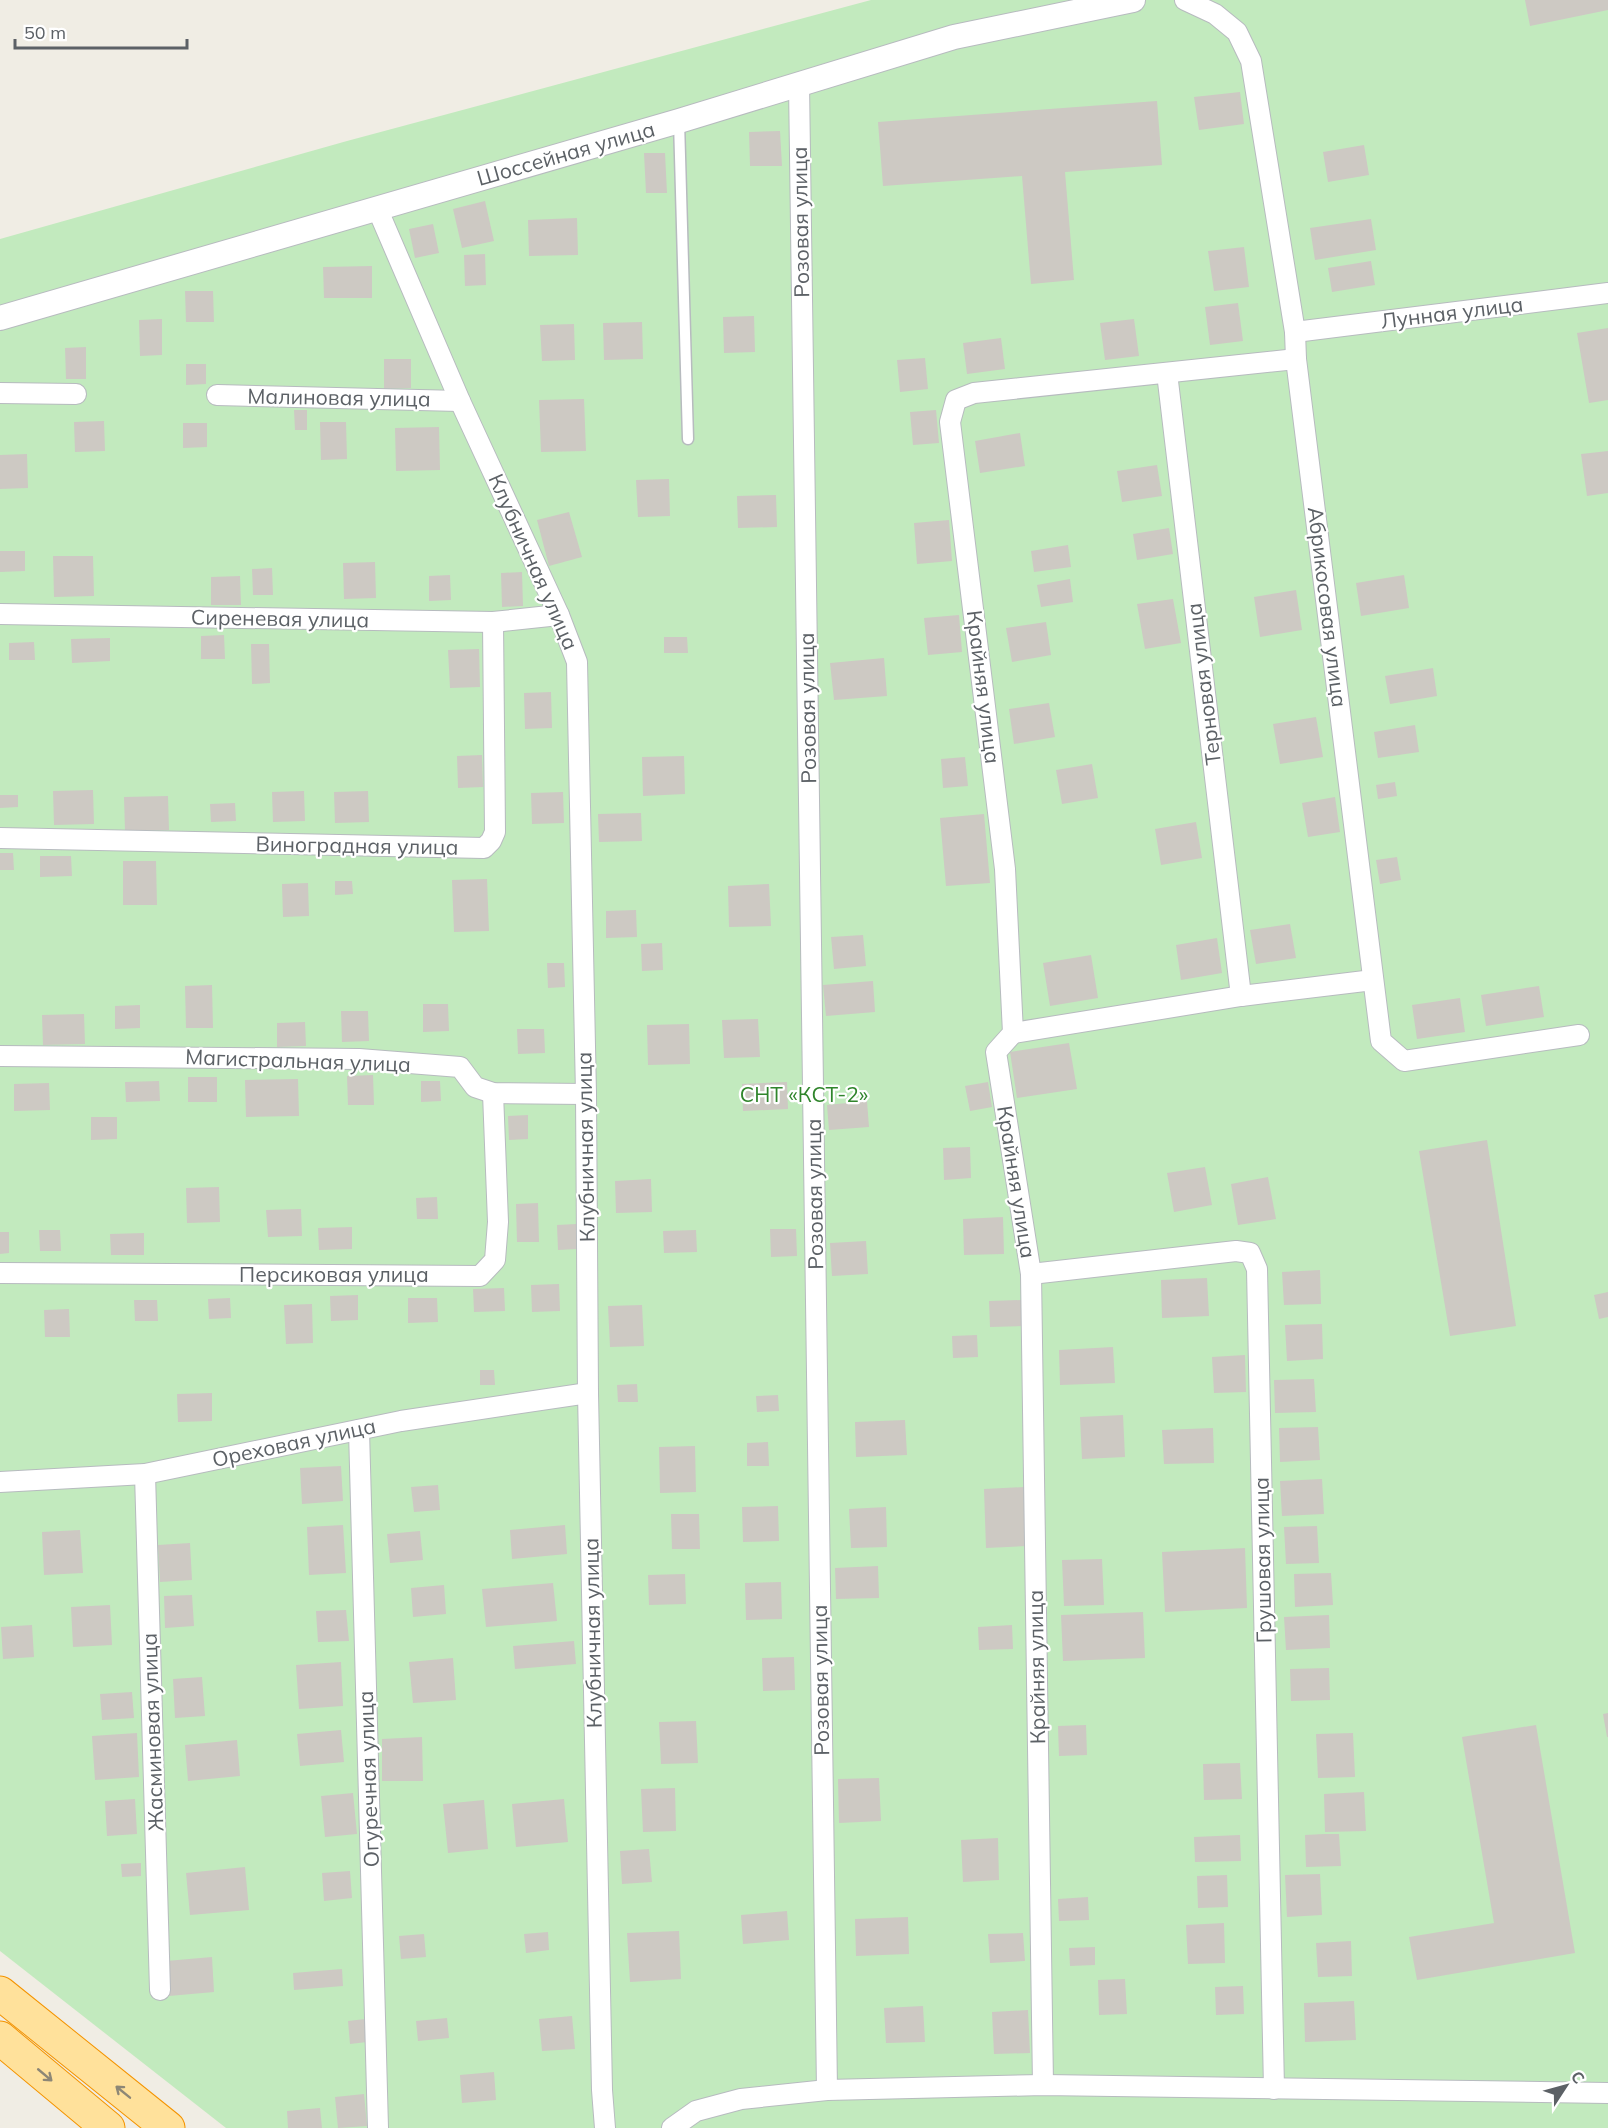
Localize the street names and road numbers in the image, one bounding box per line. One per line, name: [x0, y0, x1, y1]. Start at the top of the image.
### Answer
street label: Шоссейная улица: [474, 115, 658, 191]
street label: Розовая улица: [786, 146, 814, 298]
street label: Лунная улица: [1379, 290, 1525, 334]
street label: Малиновая улица: [247, 382, 431, 412]
street label: Клубничная улица: [483, 469, 584, 654]
street label: Абрикосовая улица: [1303, 505, 1353, 709]
street label: Терновая улица: [1180, 602, 1226, 767]
street label: Сиреневая улица: [191, 603, 369, 633]
street label: Крайняя улица: [962, 609, 1006, 765]
street label: Розовая улица: [793, 632, 821, 784]
street label: Виноградная улица: [255, 830, 459, 860]
street label: Магистральная улица: [185, 1043, 411, 1077]
street label: Клубничная улица: [570, 1052, 600, 1242]
street label: Крайняя улица: [992, 1104, 1042, 1260]
street label: Розовая улица: [800, 1118, 828, 1270]
street label: Персиковая улица: [239, 1261, 429, 1287]
street label: Ореховая улица: [210, 1412, 378, 1472]
street label: Грушовая улица: [1248, 1477, 1276, 1643]
street label: Клубничная улица: [577, 1538, 607, 1728]
street label: Крайняя улица: [1022, 1590, 1050, 1744]
street label: Розовая улица: [806, 1604, 834, 1756]
street label: Жасминовая улица: [136, 1632, 168, 1832]
street label: Огуречная улица: [352, 1690, 384, 1868]

